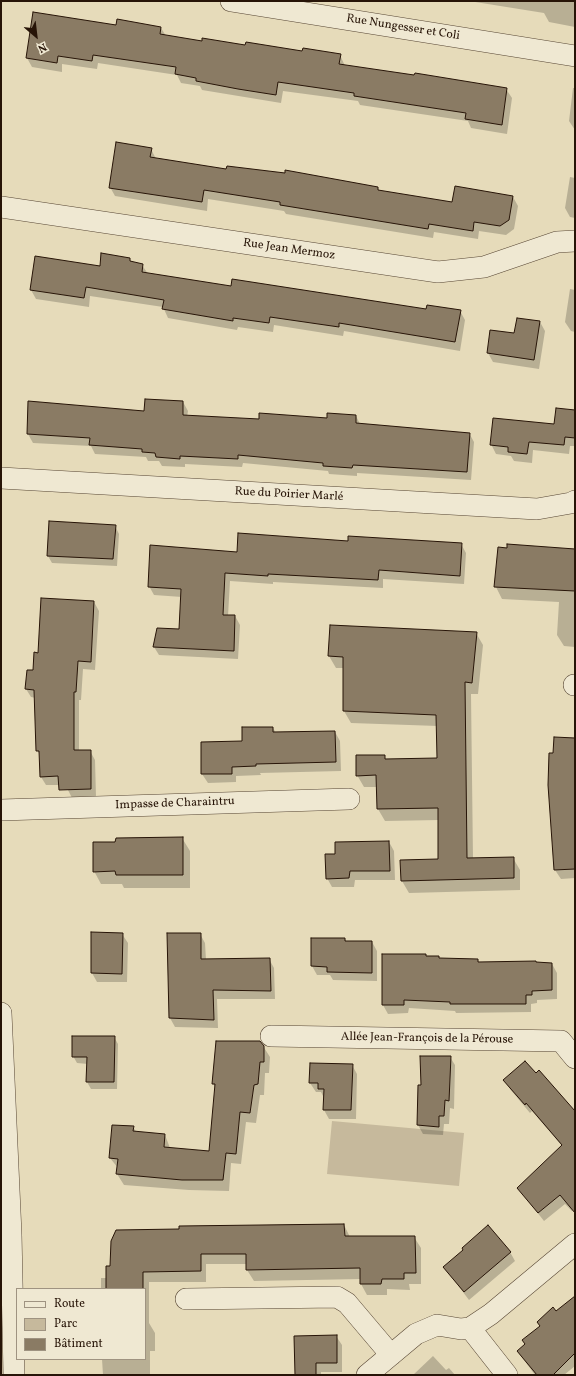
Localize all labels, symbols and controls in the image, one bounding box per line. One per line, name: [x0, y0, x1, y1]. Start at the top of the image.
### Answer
street label: Rue Nungesser et Coli: [345, 12, 461, 44]
north arrow: [16, 16, 56, 56]
text: N: [35, 39, 49, 56]
street label: Rue Jean Mermoz: [242, 236, 336, 264]
street label: Rue du Poirier Marlé: [234, 485, 344, 505]
street label: Impasse de Charaintru: [115, 795, 235, 813]
street label: Allée Jean-François de la Pérouse: [341, 1030, 513, 1048]
legend: [16, 1288, 146, 1360]
text: Route: [54, 1296, 85, 1312]
text: Parc: [54, 1316, 77, 1332]
text: Bâtiment: [54, 1336, 103, 1352]

